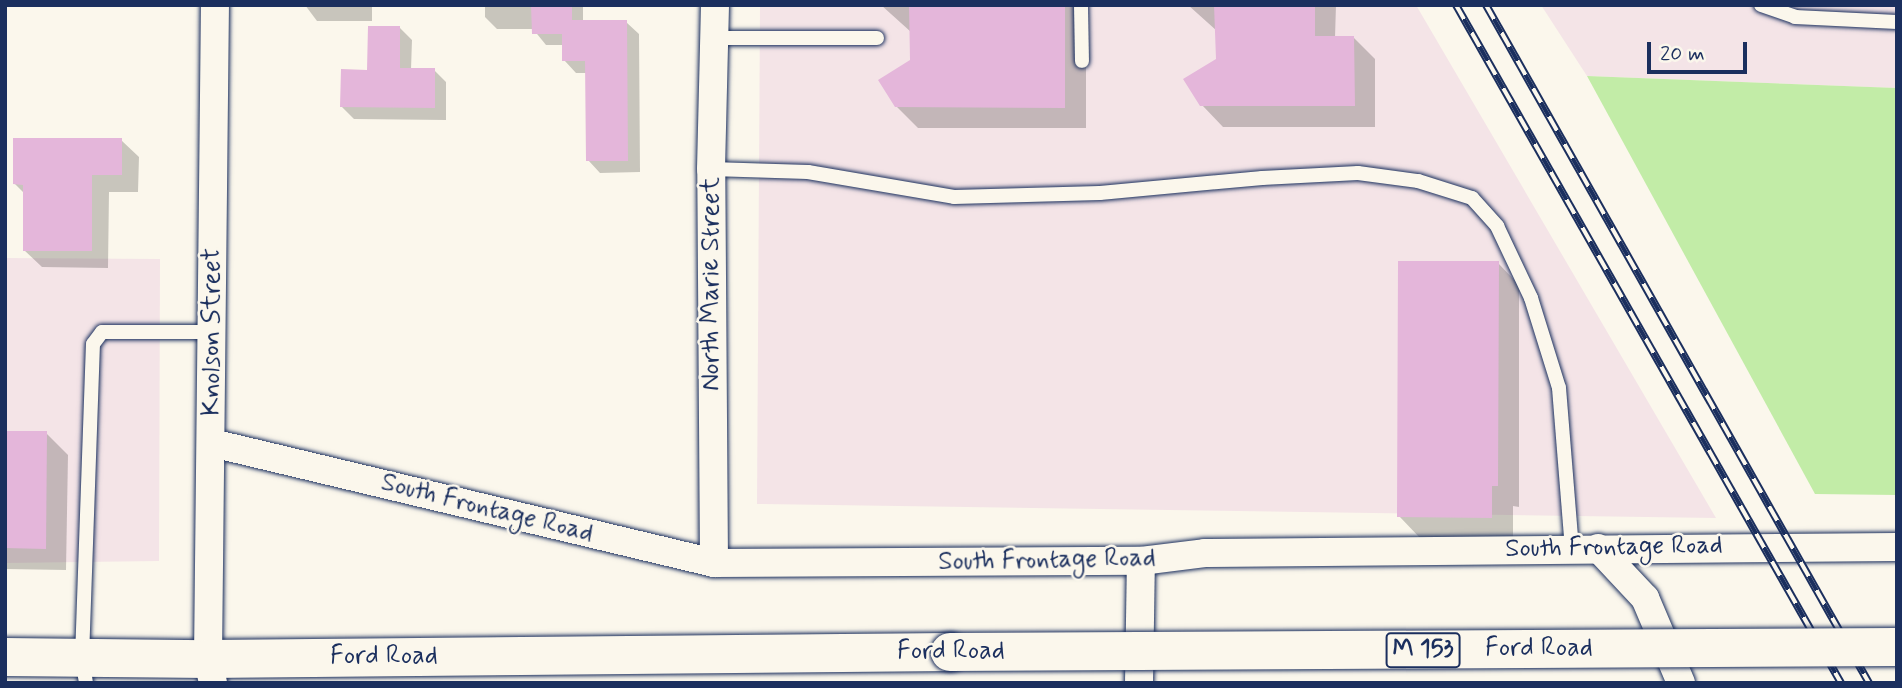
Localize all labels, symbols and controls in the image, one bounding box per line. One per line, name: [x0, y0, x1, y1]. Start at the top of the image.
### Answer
scale bar: [1650, 28, 1750, 72]
text: 20 m: [1660, 40, 1705, 68]
street label: North Marie Street: [696, 177, 728, 391]
street label: Knolson Street: [197, 249, 229, 415]
street label: South Frontage Road: [377, 468, 597, 550]
street label: South Frontage Road: [1505, 531, 1723, 565]
street label: South Frontage Road: [938, 544, 1156, 578]
road number: M 153: [1384, 630, 1462, 670]
street label: Ford Road: [1485, 633, 1593, 665]
street label: Ford Road: [897, 636, 1005, 668]
street label: Ford Road: [330, 641, 438, 673]

